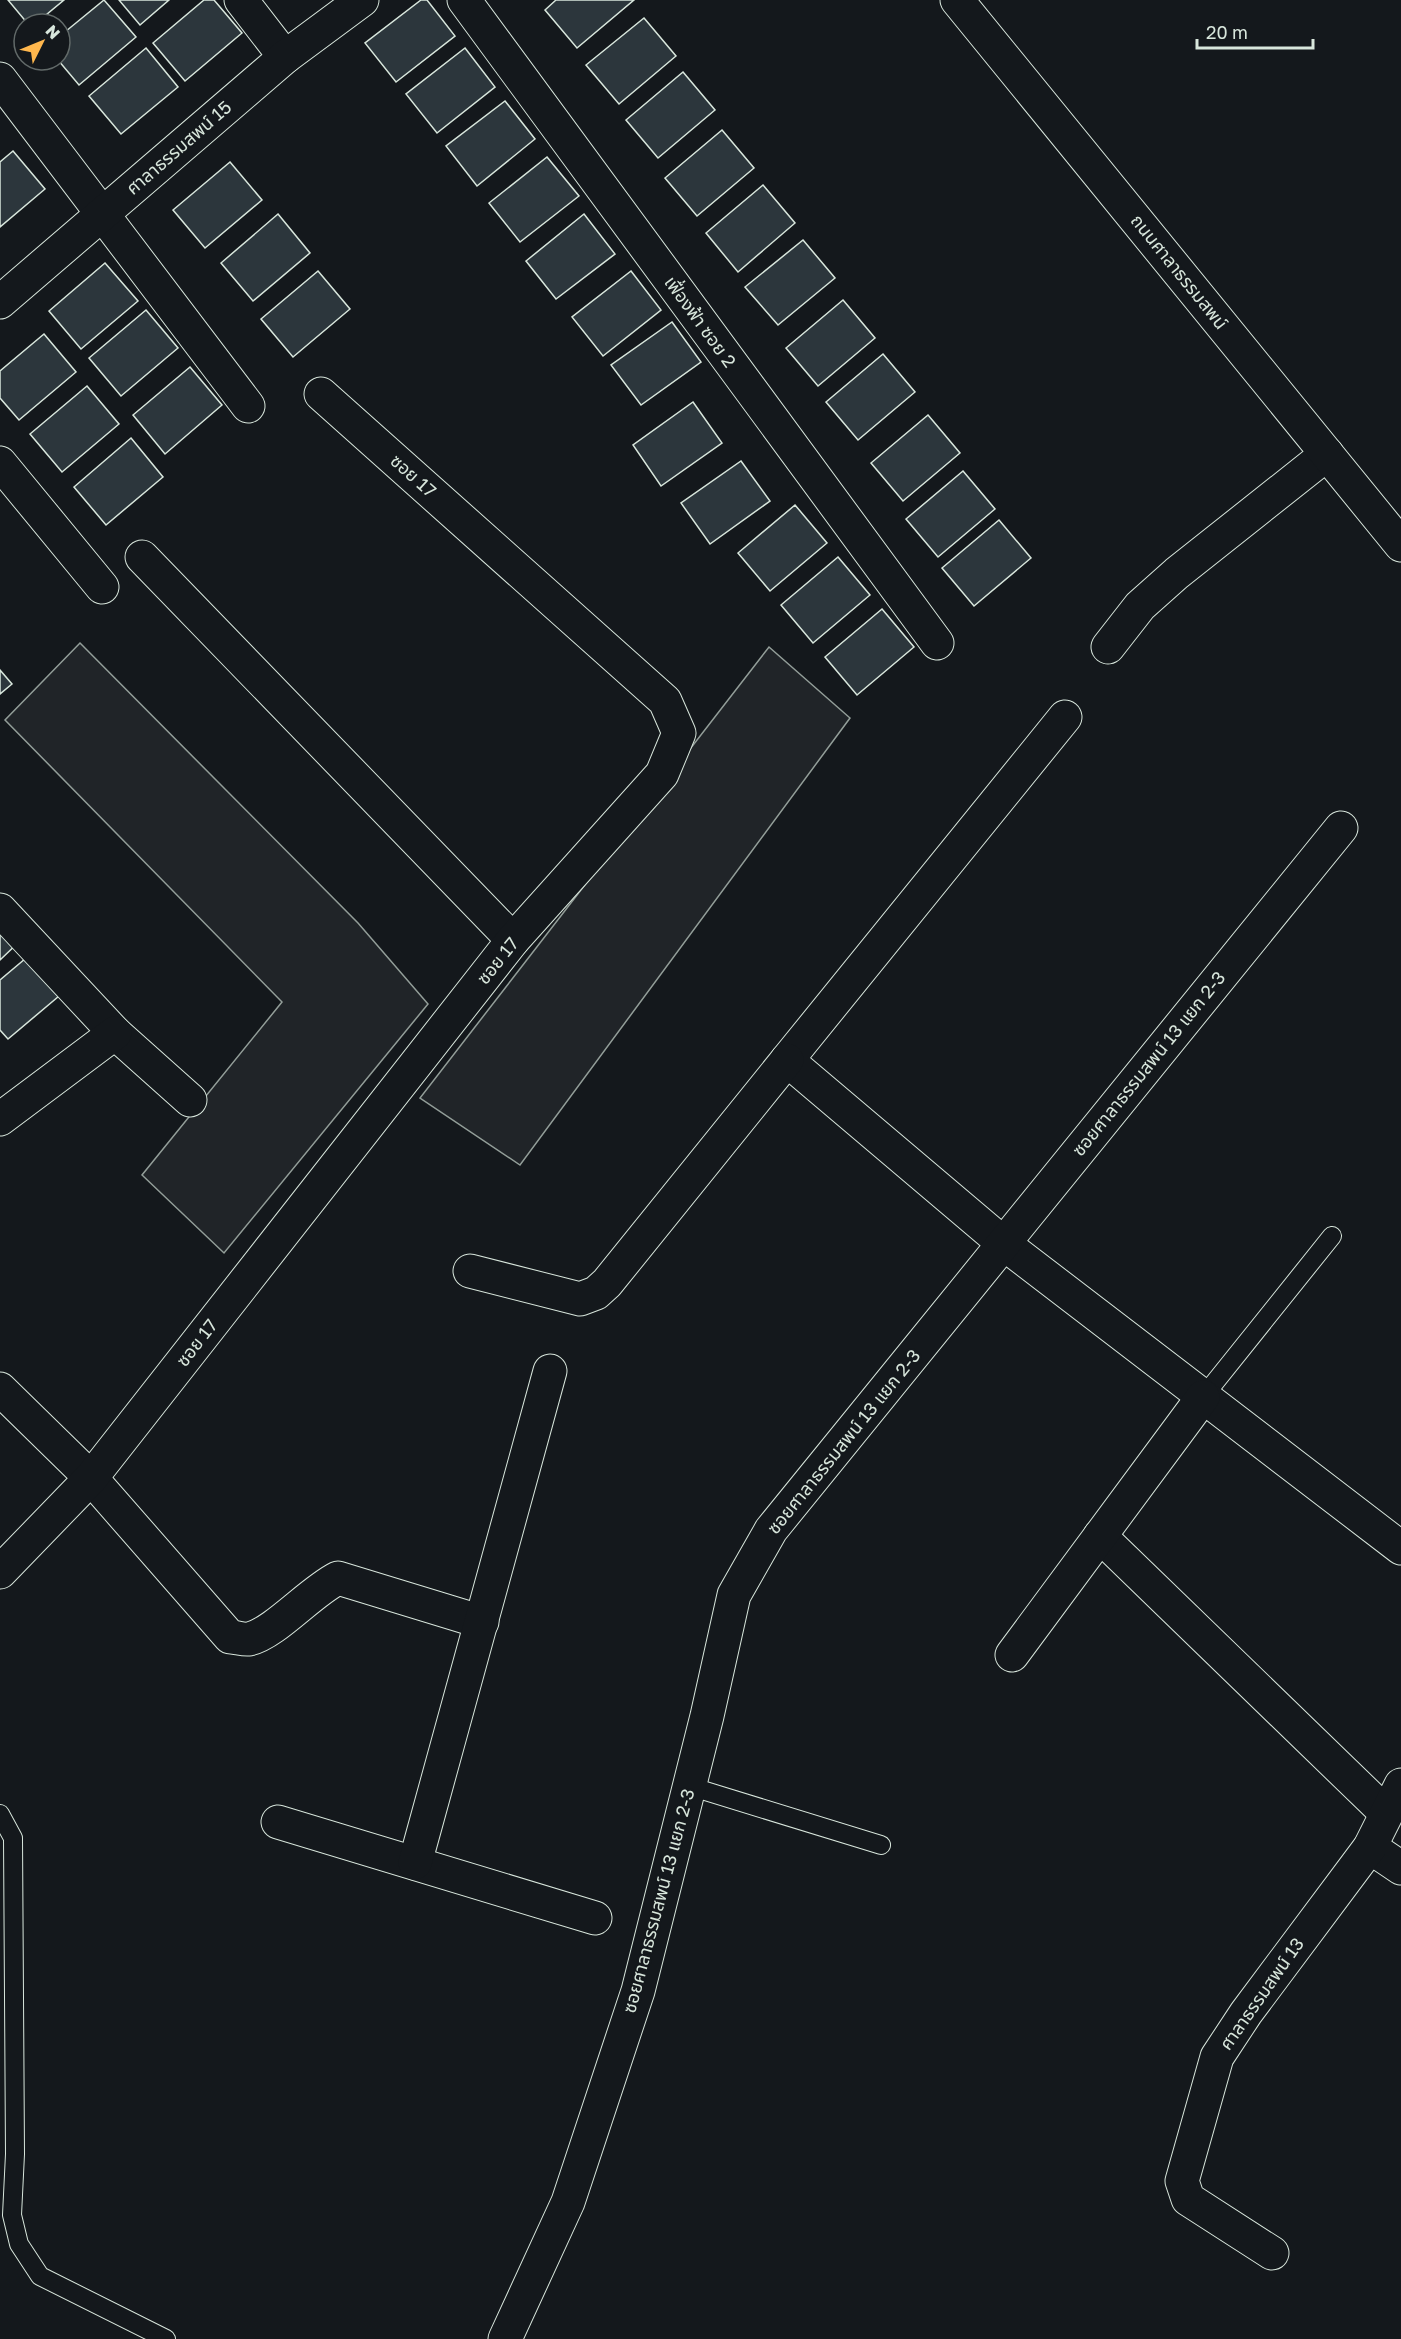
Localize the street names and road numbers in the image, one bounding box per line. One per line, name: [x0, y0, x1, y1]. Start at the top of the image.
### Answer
street label: ศาลาธรรมสพน์ 15: [121, 96, 235, 199]
street label: ถนนศาลาธรรมสพน์: [1127, 210, 1233, 333]
street label: เฟื่องฟ้า ซอย 2: [660, 271, 742, 371]
street label: ซอย 17: [386, 449, 441, 501]
street label: ซอย 17: [472, 933, 523, 988]
street label: ซอยศาลาธรรมสพน์ 13 แยก 2-3: [1067, 967, 1230, 1160]
street label: ซอย 17: [171, 1314, 221, 1370]
street label: ซอยศาลาธรรมสพน์ 13 แยก 2-3: [762, 1345, 925, 1538]
street label: ซอยศาลาธรรมสพน์ 13 แยก 2-3: [617, 1786, 699, 2015]
street label: ศาลาธรรมสพน์ 13: [1214, 1933, 1308, 2054]

